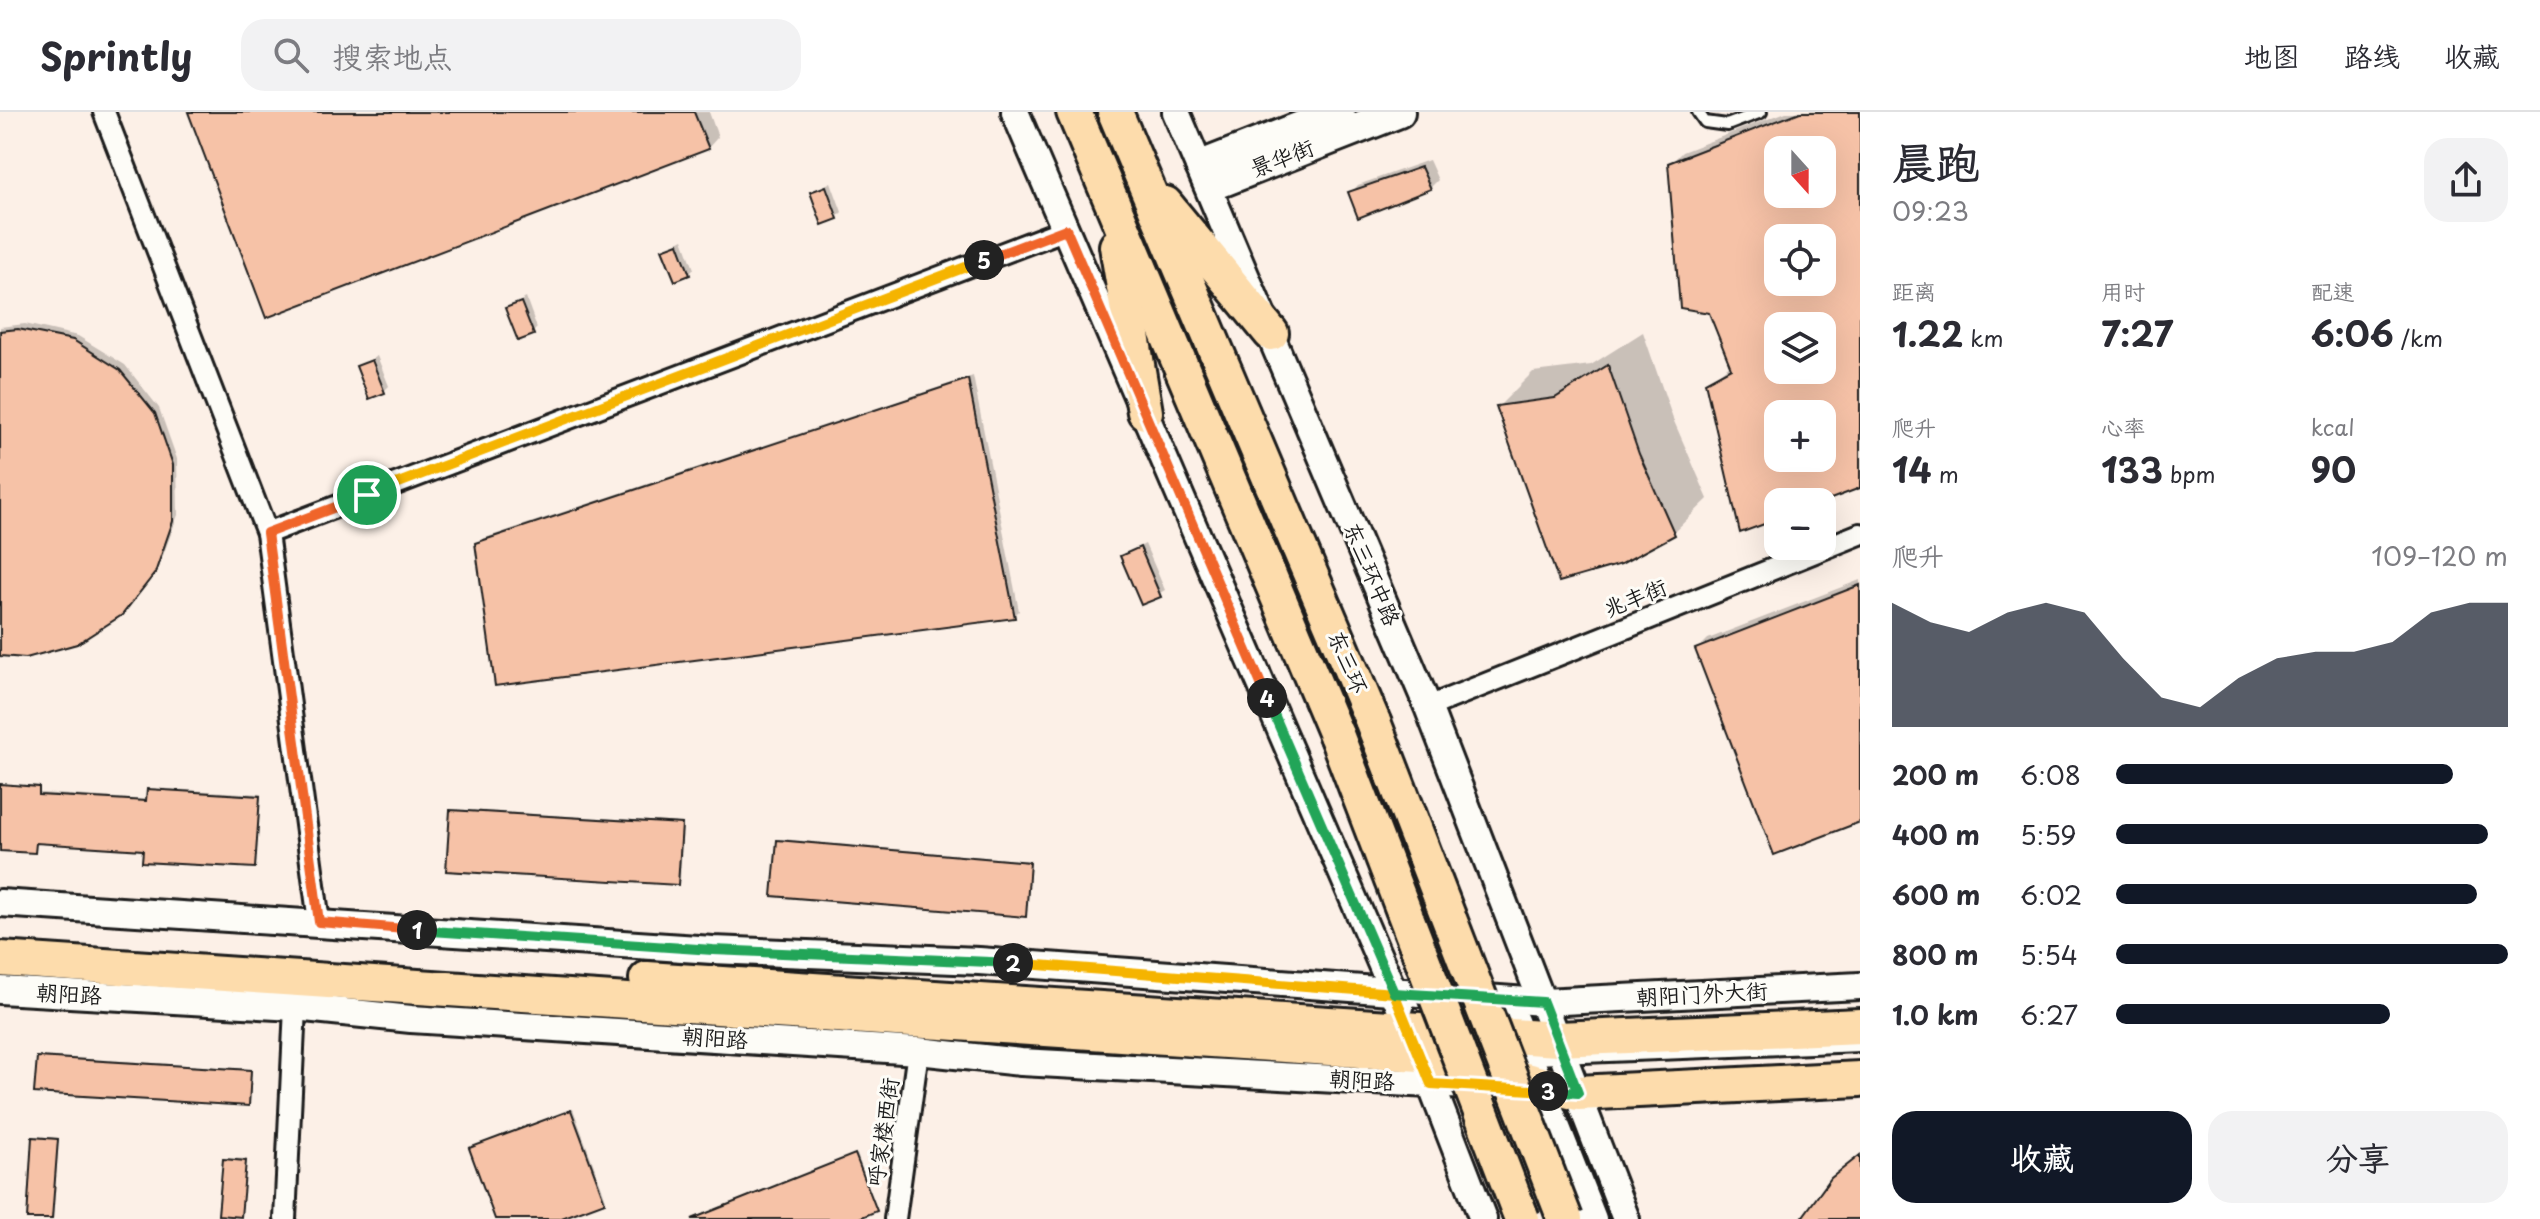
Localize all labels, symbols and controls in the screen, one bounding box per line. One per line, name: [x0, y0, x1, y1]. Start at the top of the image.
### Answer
search box: [241, 19, 801, 91]
text: Sprintly: [40, 27, 193, 84]
icon: search: [269, 33, 313, 77]
text: 搜索地点: [333, 33, 453, 78]
text: 地图: [2244, 34, 2300, 77]
text: 路线: [2344, 34, 2400, 77]
text: 收藏: [2444, 34, 2500, 77]
text: 晨跑: [1892, 128, 1980, 194]
street label: 景华街: [1245, 129, 1318, 184]
north arrow: [1764, 136, 1836, 208]
map controls: [1764, 136, 1836, 560]
button: share: [2424, 138, 2508, 222]
text: 09:23: [1892, 191, 1969, 230]
button: locate: [1764, 224, 1836, 296]
pin: 5: [964, 240, 1004, 280]
text: 5: [977, 243, 991, 276]
text: 距离: [1892, 274, 1936, 307]
text: 用时: [2101, 274, 2145, 307]
text: 配速: [2311, 274, 2355, 307]
text: 1.22: [1892, 307, 1963, 359]
text: 7:27: [2101, 307, 2173, 359]
text: 6:06: [2311, 307, 2394, 359]
button: layers: [1764, 312, 1836, 384]
text: km: [1963, 321, 2003, 354]
text: /km: [2394, 321, 2443, 354]
button: +: [1764, 400, 1836, 472]
text: 爬升: [1892, 410, 1936, 443]
text: 心率: [2101, 410, 2145, 443]
text: kcal: [2311, 410, 2355, 443]
text: 14: [1892, 443, 1932, 495]
text: 133: [2101, 443, 2163, 495]
text: 90: [2311, 443, 2356, 495]
text: m: [1932, 457, 1959, 490]
text: bpm: [2163, 457, 2216, 490]
pin: [333, 461, 401, 529]
icon: arrive: [345, 473, 389, 517]
button: −: [1764, 488, 1836, 560]
street label: 东三环中路: [1337, 516, 1410, 630]
text: 爬升: [1892, 536, 1944, 575]
text: 109–120 m: [2371, 536, 2508, 575]
street label: 兆丰街: [1598, 569, 1671, 624]
street label: 东三环: [1321, 625, 1377, 698]
pin: 4: [1247, 678, 1287, 718]
text: 4: [1260, 681, 1274, 714]
text: 200 m: [1892, 755, 1979, 794]
text: 6:08: [2020, 755, 2081, 794]
text: 400 m: [1892, 815, 1980, 854]
text: 5:59: [2020, 815, 2077, 854]
text: 600 m: [1892, 875, 1980, 914]
text: 6:02: [2020, 875, 2082, 914]
pin: 1: [397, 910, 437, 950]
text: 1: [412, 913, 422, 946]
text: 800 m: [1892, 935, 1979, 974]
text: 5:54: [2020, 935, 2078, 974]
pin: 2: [993, 943, 1033, 983]
text: 2: [1005, 946, 1021, 979]
street label: 朝阳门外大街: [1635, 973, 1769, 1012]
street label: 朝阳路: [35, 974, 103, 1011]
text: 1.0 km: [1892, 995, 1979, 1034]
text: 6:27: [2020, 995, 2078, 1034]
street label: 朝阳路: [681, 1018, 749, 1055]
street label: 朝阳路: [1328, 1060, 1396, 1097]
pin: 3: [1528, 1071, 1568, 1111]
text: 3: [1541, 1074, 1555, 1107]
street label: 呼家楼西街: [858, 1075, 906, 1189]
button: 收藏: [1892, 1111, 2192, 1203]
button: 分享: [2208, 1111, 2508, 1203]

